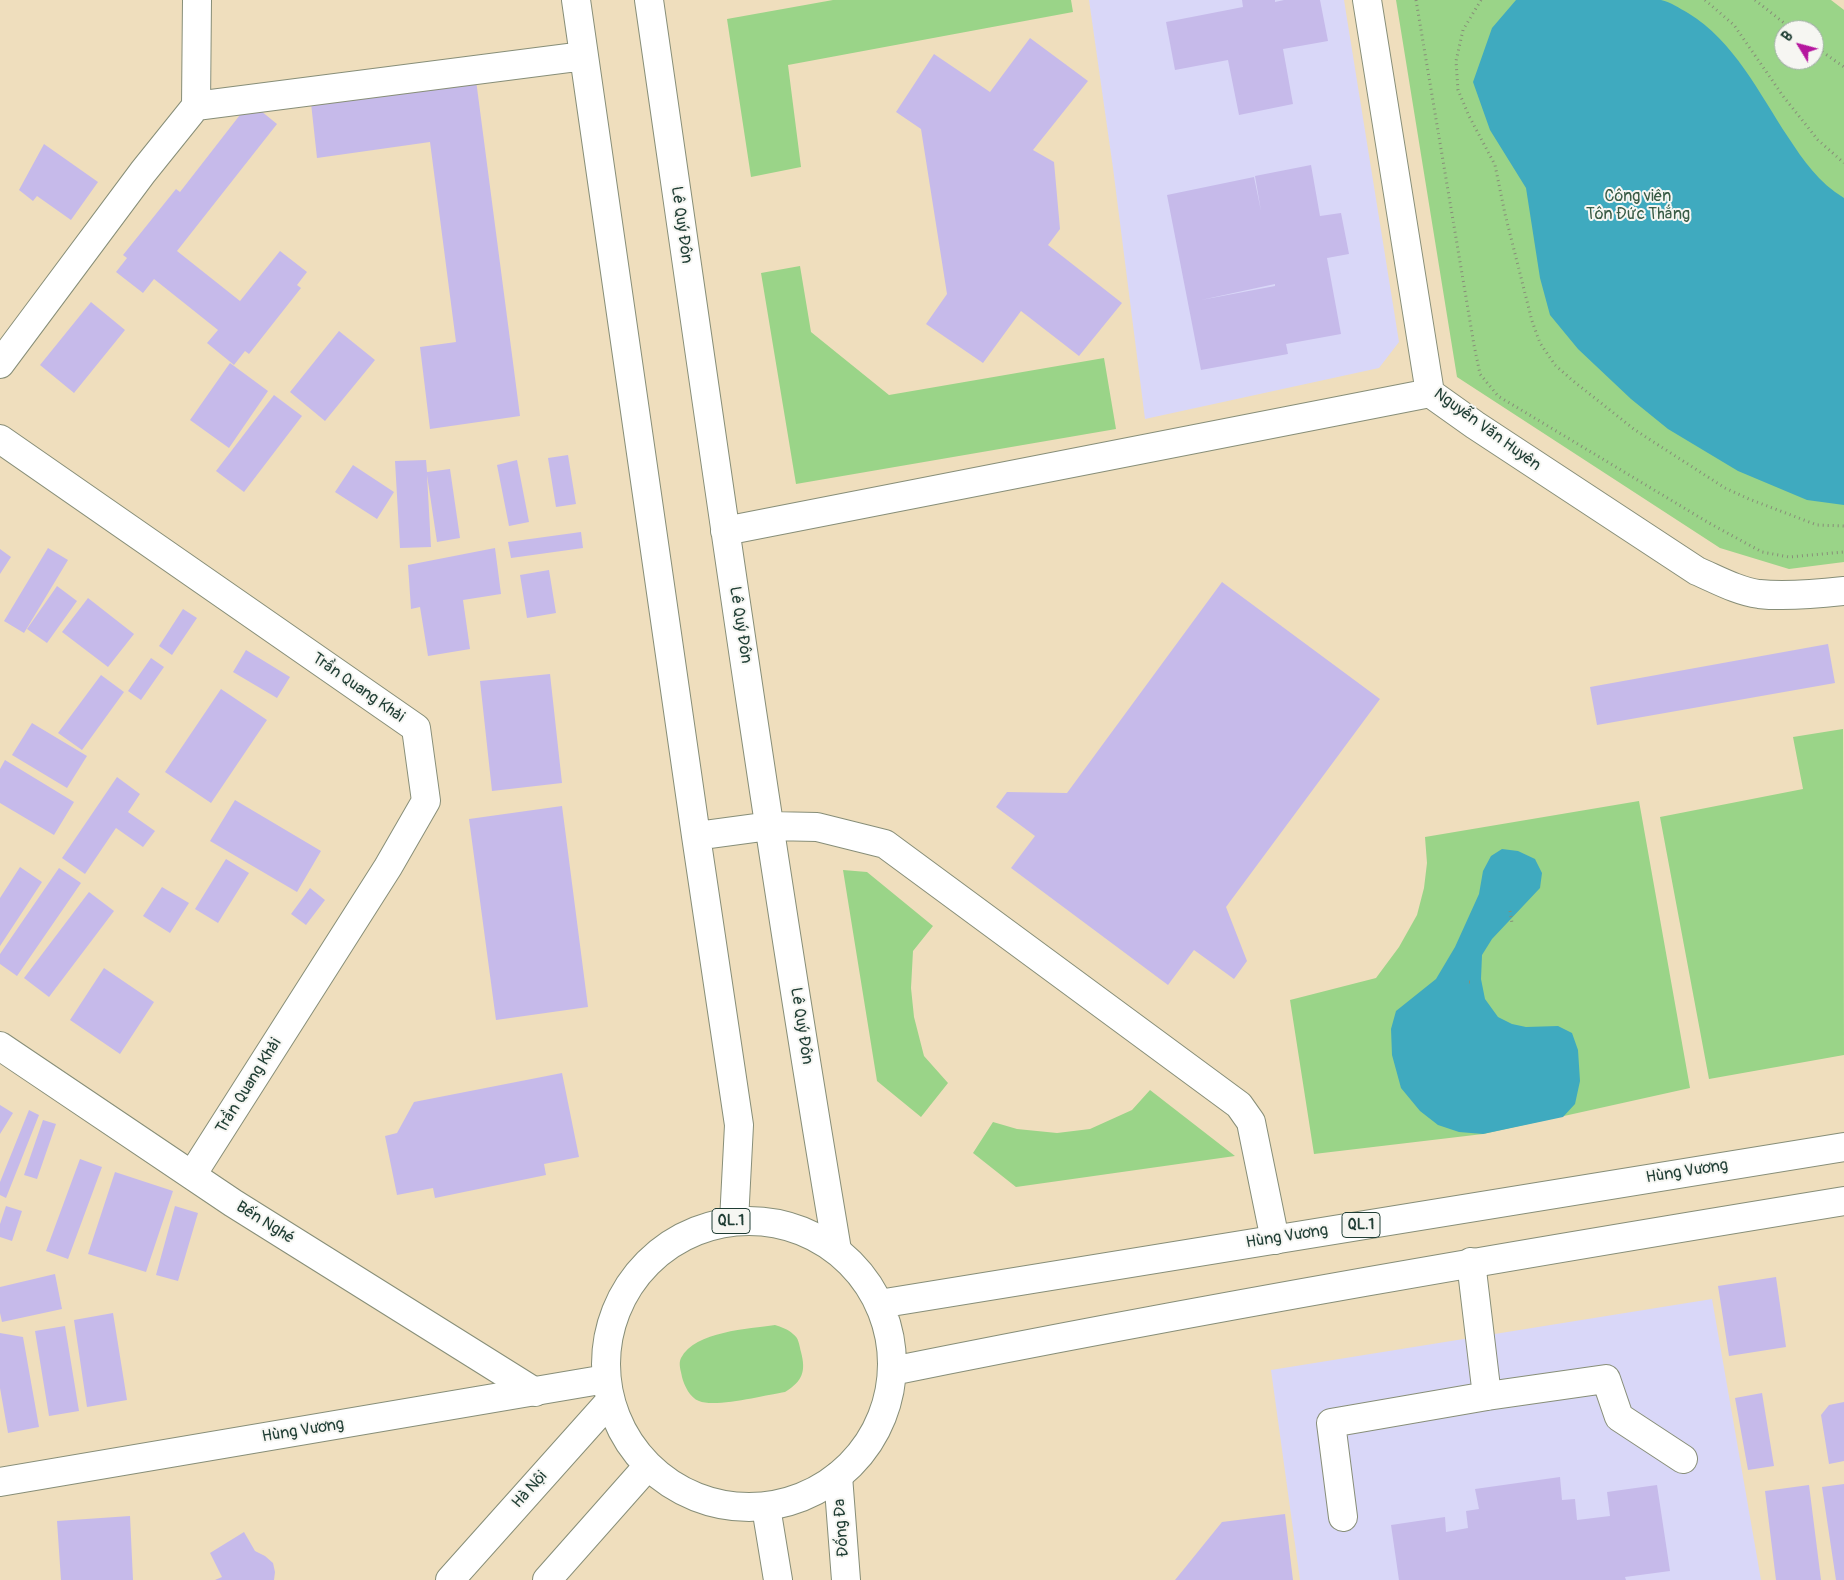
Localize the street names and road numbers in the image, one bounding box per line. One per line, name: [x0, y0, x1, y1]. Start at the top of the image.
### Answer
street label: Lê Quý Đôn: [666, 185, 696, 265]
street label: Nguyễn Văn Huyên: [1430, 385, 1544, 475]
street label: Lê Quý Đôn: [724, 585, 756, 665]
street label: Trần Quang Khải: [308, 649, 408, 727]
street label: Lê Quý Đôn: [785, 986, 817, 1066]
street label: Trần Quang Khải: [212, 1035, 286, 1137]
street label: Hùng Vương: [1645, 1156, 1729, 1188]
street label: Bến Nghé: [232, 1198, 298, 1248]
road number: QL.1: [712, 1208, 750, 1234]
road number: QL.1: [1342, 1212, 1380, 1238]
street label: Hùng Vương: [1245, 1221, 1329, 1253]
street label: Hùng Vương: [261, 1415, 345, 1447]
street label: Hà Nội: [508, 1467, 552, 1513]
street label: Đống Đa: [830, 1498, 854, 1558]

